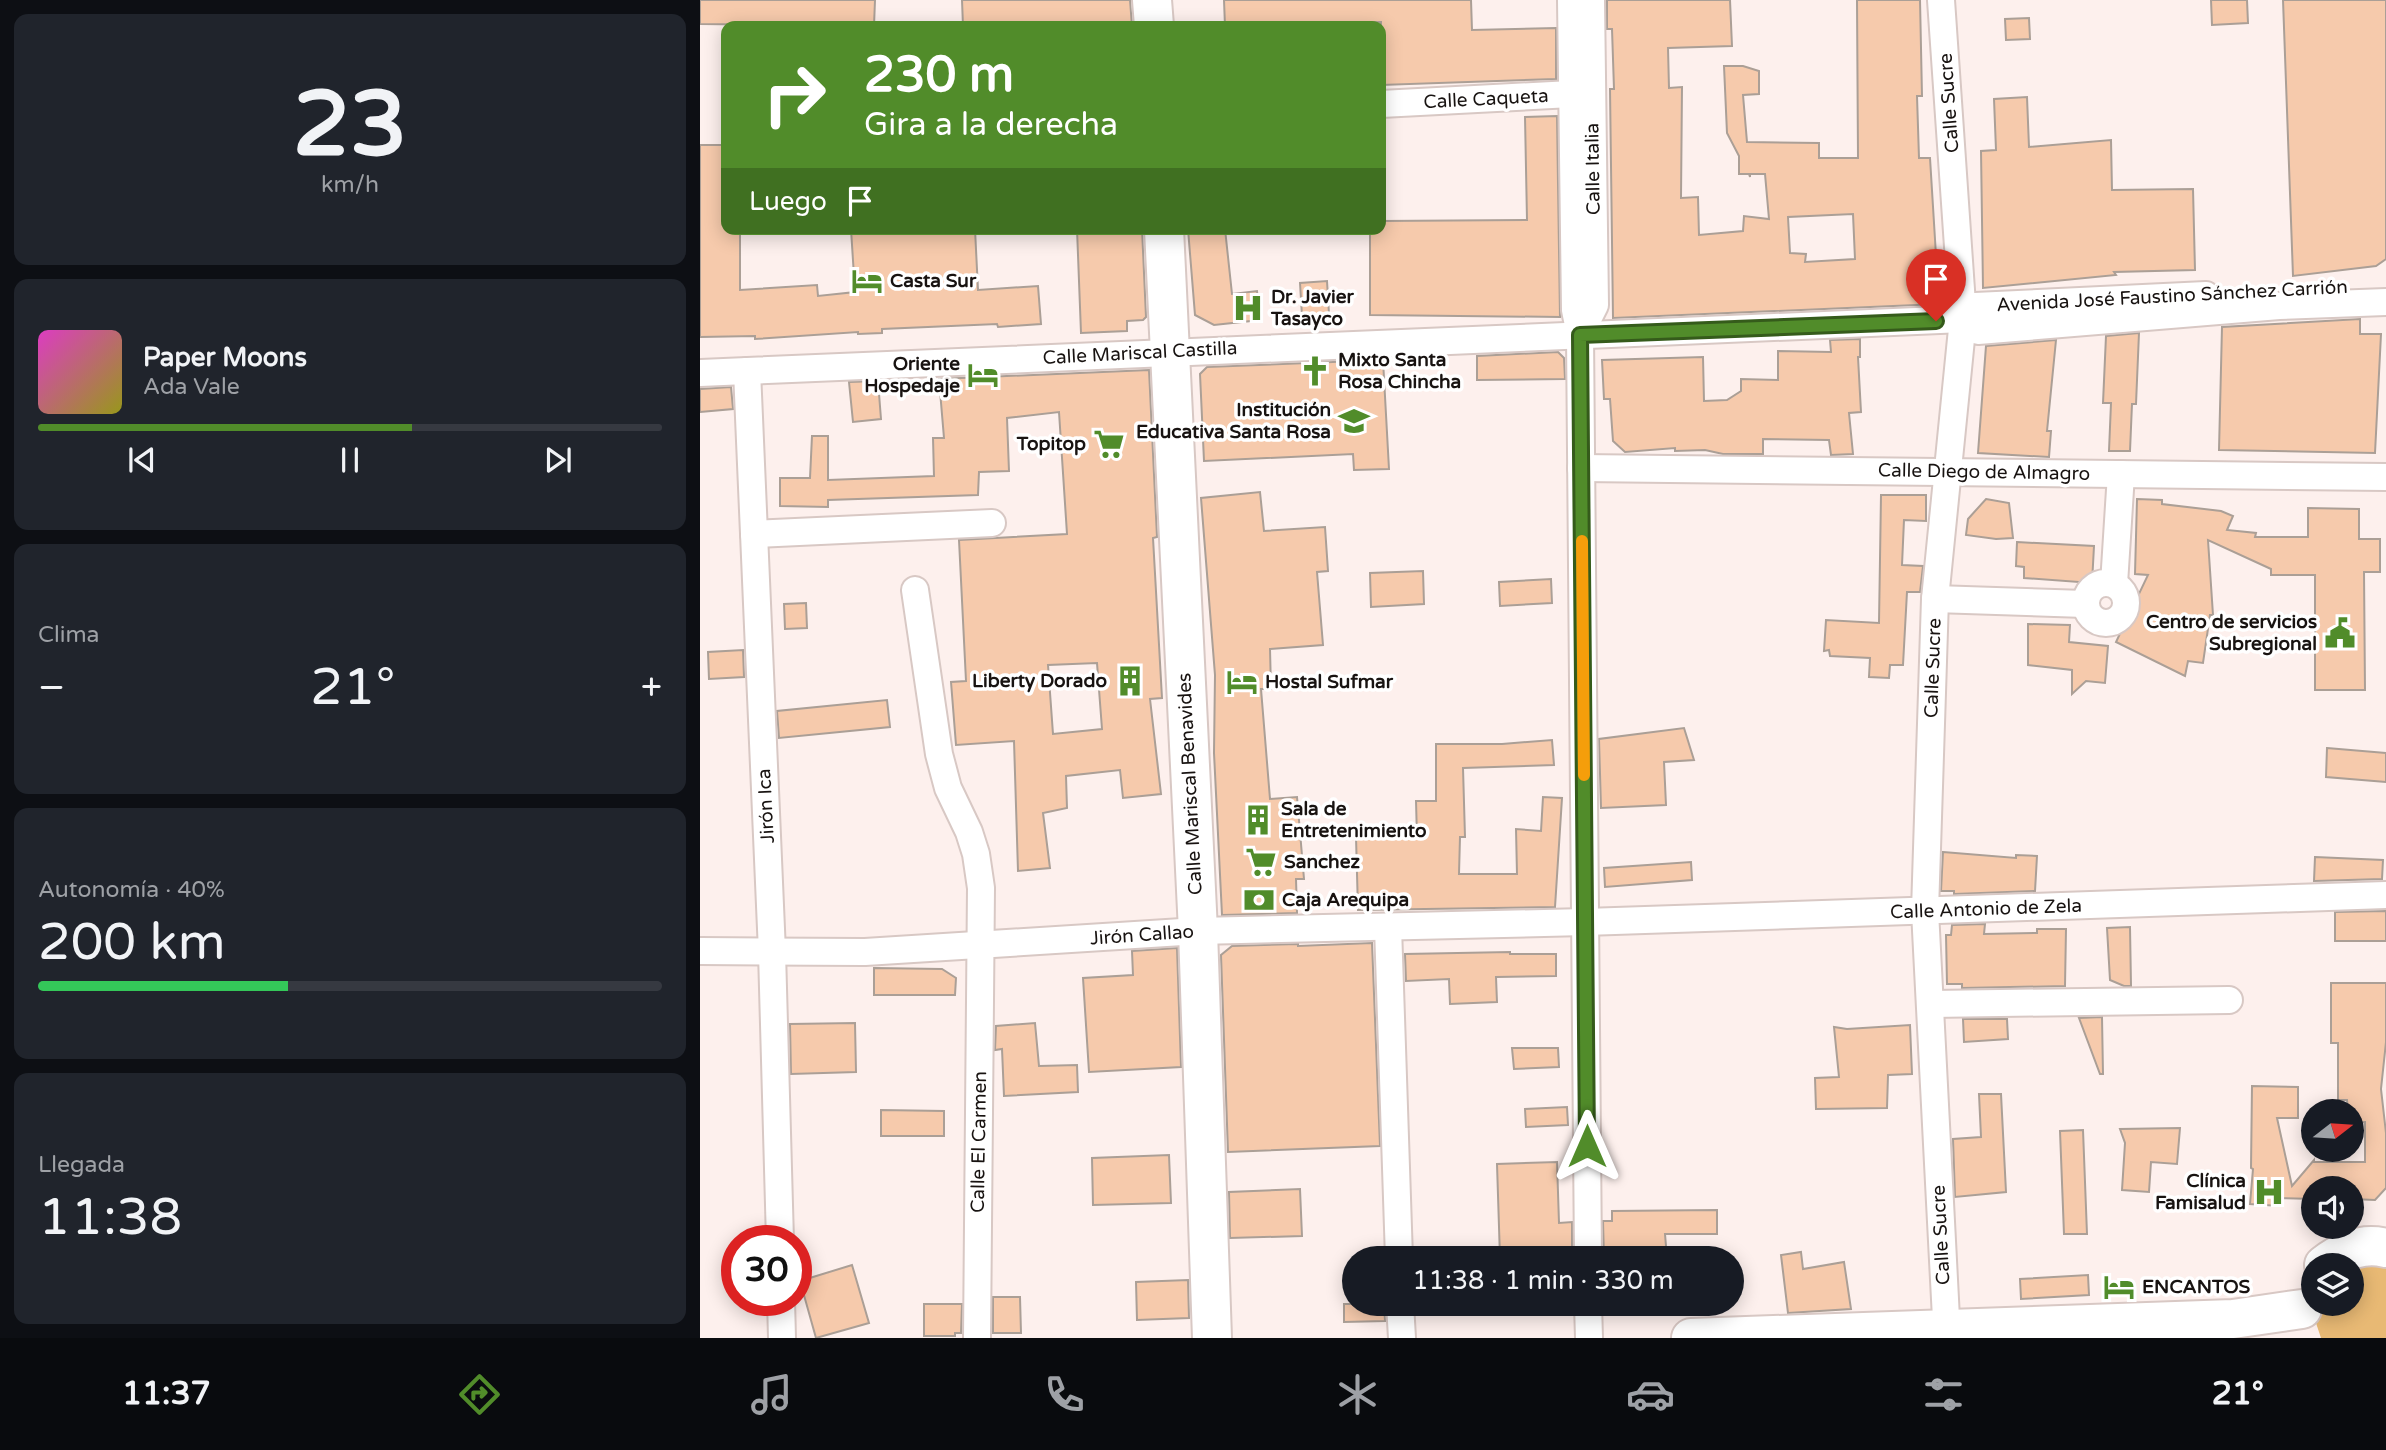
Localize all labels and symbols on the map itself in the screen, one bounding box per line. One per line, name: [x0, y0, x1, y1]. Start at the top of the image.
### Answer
street label: Calle Sucre: [1935, 52, 1963, 154]
street label: Calle Caqueta: [1423, 85, 1549, 113]
street label: Calle Italia: [1581, 123, 1605, 215]
pin: [1906, 249, 1966, 321]
hotel icon: Casta Sur: [850, 264, 884, 298]
place label: Casta Sur: [890, 270, 977, 292]
street label: Avenida José Faustino Sánchez Carrión: [1996, 276, 2348, 316]
place label: Dr. Javier Tasayco: [1270, 286, 1355, 331]
hospital icon: Dr. Javier Tasayco: [1231, 291, 1265, 325]
street label: Calle Mariscal Castilla: [1042, 337, 1238, 369]
place label: Mixto Santa Rosa Chincha: [1338, 349, 1461, 393]
place label: Oriente Hospedaje: [864, 353, 960, 398]
church icon: Mixto Santa Rosa Chincha: [1298, 354, 1332, 388]
hotel icon: Oriente Hospedaje: [966, 358, 1000, 392]
place label: Institución Educativa Santa Rosa: [1136, 399, 1331, 443]
school or university icon: Institución Educativa Santa Rosa: [1337, 404, 1371, 438]
supermarket icon: Topitop: [1092, 427, 1126, 461]
place label: Topitop: [1016, 433, 1086, 456]
street label: Calle Diego de Almagro: [1878, 459, 2090, 485]
place label: Centro de servicios Subregional: [2146, 611, 2317, 656]
public building icon: Centro de servicios Subregional: [2323, 616, 2357, 650]
street label: Calle Sucre: [1920, 618, 1946, 718]
building icon: Liberty Dorado: [1113, 664, 1147, 698]
hotel icon: Hostal Sufmar: [1225, 665, 1259, 699]
place label: Liberty Dorado: [972, 670, 1107, 693]
place label: Hostal Sufmar: [1265, 671, 1394, 693]
street label: Calle Mariscal Benavides: [1173, 672, 1207, 896]
street label: Jirón Ica: [753, 768, 779, 844]
place label: Sala de Entretenimiento: [1281, 798, 1426, 842]
building icon: Sala de Entretenimiento: [1241, 803, 1275, 837]
supermarket icon: Sanchez: [1244, 845, 1278, 879]
place label: Sanchez: [1284, 851, 1360, 873]
bank icon: Caja Arequipa: [1242, 883, 1276, 917]
place label: Caja Arequipa: [1282, 889, 1409, 912]
street label: Calle Antonio de Zela: [1890, 895, 2082, 923]
street label: Jirón Callao: [1089, 920, 1195, 950]
street label: Calle El Carmen: [967, 1071, 991, 1213]
north arrow: [2301, 1099, 2364, 1162]
position arrow: [1550, 1109, 1624, 1183]
place label: Clínica Famisalud: [2155, 1170, 2246, 1214]
hospital icon: Clínica Famisalud: [2252, 1175, 2286, 1209]
street label: Calle Sucre: [1927, 1184, 1955, 1286]
speed limit sign: 30: [721, 1225, 812, 1316]
hotel icon: ENCANTOS: [2102, 1270, 2136, 1304]
place label: ENCANTOS: [2142, 1276, 2251, 1298]

